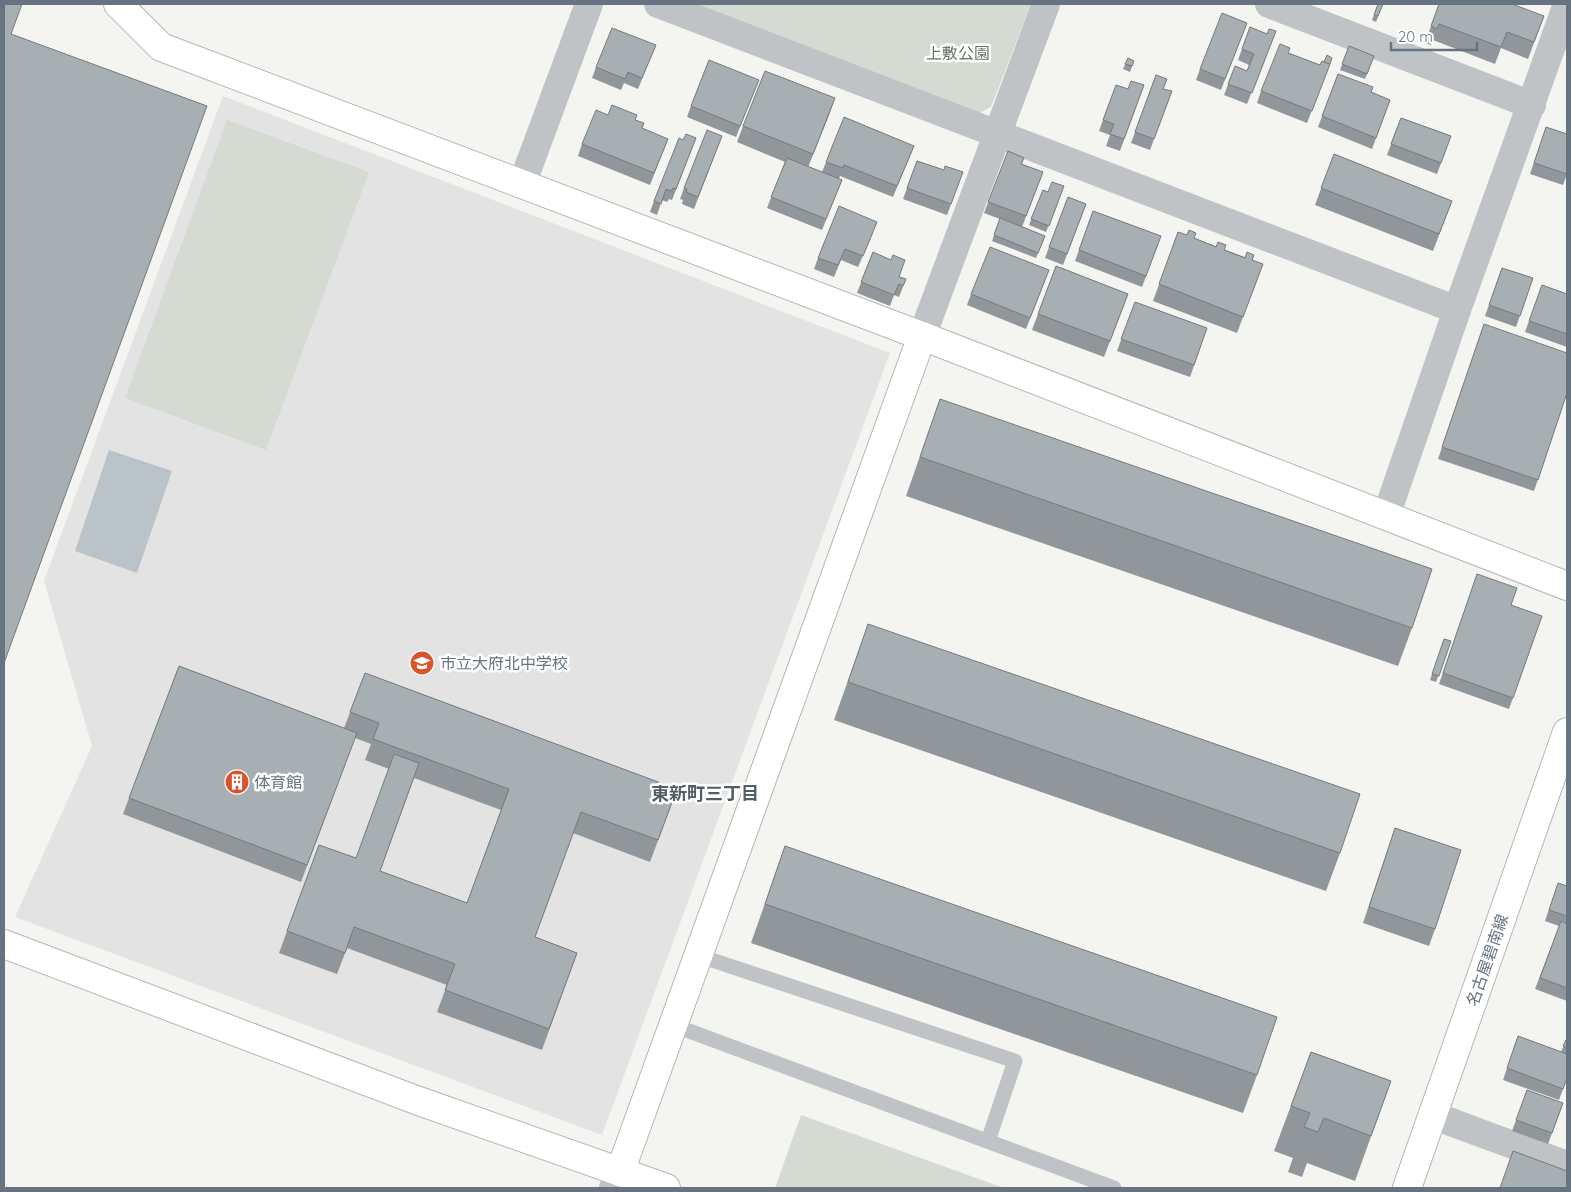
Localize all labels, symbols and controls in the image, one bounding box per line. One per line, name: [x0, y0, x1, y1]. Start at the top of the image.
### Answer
scale bar: [1391, 20, 1477, 52]
text: 20 m: [1398, 27, 1433, 46]
park label: 上敷公園: [926, 43, 990, 63]
school or university icon: 市立大府北中学校: [409, 650, 435, 676]
place label: 市立大府北中学校: [440, 653, 568, 673]
building icon: 体育館: [224, 769, 250, 795]
place label: 体育館: [254, 772, 302, 792]
district label: 東新町三丁目: [651, 782, 759, 805]
street label: 名古屋碧南線: [1462, 911, 1512, 1009]

